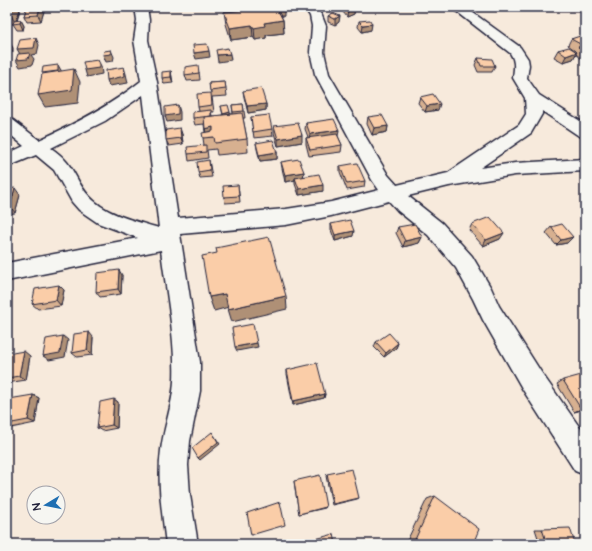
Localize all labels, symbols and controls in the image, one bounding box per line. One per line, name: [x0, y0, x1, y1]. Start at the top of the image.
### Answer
north arrow: [26, 485, 66, 525]
text: N: [29, 502, 45, 511]

